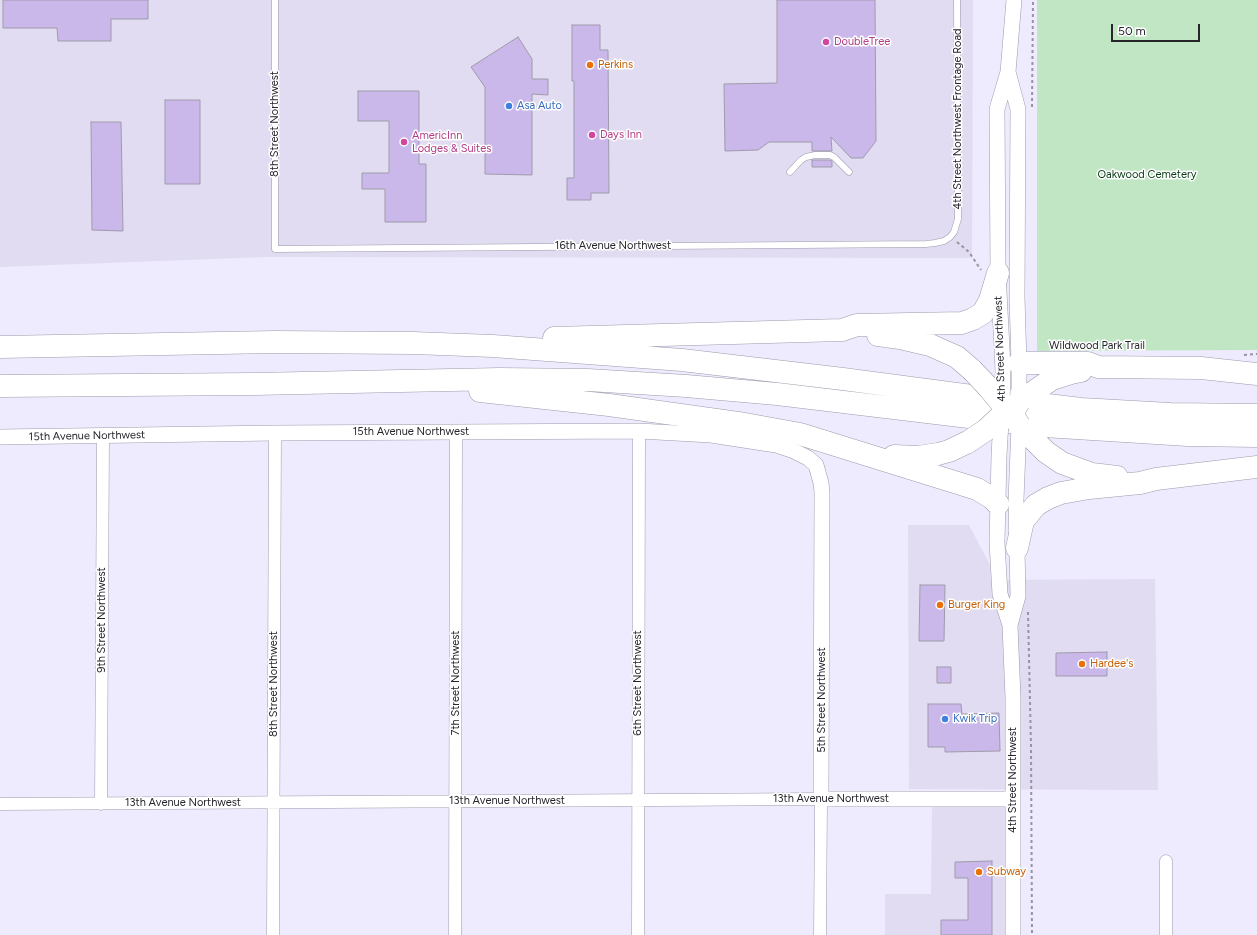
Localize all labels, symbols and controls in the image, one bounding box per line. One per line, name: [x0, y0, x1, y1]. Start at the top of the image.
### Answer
scale bar: [1113, 16, 1202, 42]
text: 50 m: [1118, 24, 1146, 38]
street label: 4th Street Northwest Frontage Road: [951, 28, 965, 210]
place label: DoubleTree: [834, 35, 890, 49]
marker: DoubleTree: [821, 37, 831, 47]
place label: Perkins: [598, 58, 633, 72]
marker: Perkins: [585, 60, 595, 70]
street label: 8th Street Northwest: [268, 71, 282, 177]
place label: Asa Auto: [517, 99, 562, 113]
marker: Asa Auto: [504, 101, 514, 111]
place label: Days Inn: [600, 128, 642, 142]
place label: AmericInn Lodges & Suites: [412, 129, 491, 155]
marker: Days Inn: [587, 130, 597, 140]
marker: AmericInn Lodges & Suites: [399, 137, 409, 147]
park label: Oakwood Cemetery: [1098, 168, 1196, 182]
street label: 16th Avenue Northwest: [555, 239, 671, 253]
street label: 4th Street Northwest: [992, 296, 1008, 402]
street label: Wildwood Park Trail: [1049, 339, 1145, 353]
street label: 15th Avenue Northwest: [353, 425, 469, 439]
street label: 15th Avenue Northwest: [29, 428, 145, 444]
street label: 9th Street Northwest: [95, 567, 109, 673]
place label: Burger King: [948, 598, 1005, 612]
marker: Burger King: [935, 600, 945, 610]
street label: 7th Street Northwest: [449, 630, 463, 736]
street label: 6th Street Northwest: [631, 630, 645, 736]
street label: 8th Street Northwest: [267, 631, 281, 737]
street label: 5th Street Northwest: [815, 647, 829, 753]
place label: Hardee's: [1090, 657, 1133, 671]
marker: Hardee's: [1077, 659, 1087, 669]
place label: Kwik Trip: [953, 712, 997, 726]
marker: Kwik Trip: [940, 714, 950, 724]
street label: 4th Street Northwest: [1006, 727, 1020, 833]
street label: 13th Avenue Northwest: [773, 792, 889, 806]
street label: 13th Avenue Northwest: [449, 794, 565, 808]
street label: 13th Avenue Northwest: [125, 796, 241, 810]
place label: Subway: [987, 865, 1026, 879]
marker: Subway: [974, 867, 984, 877]

